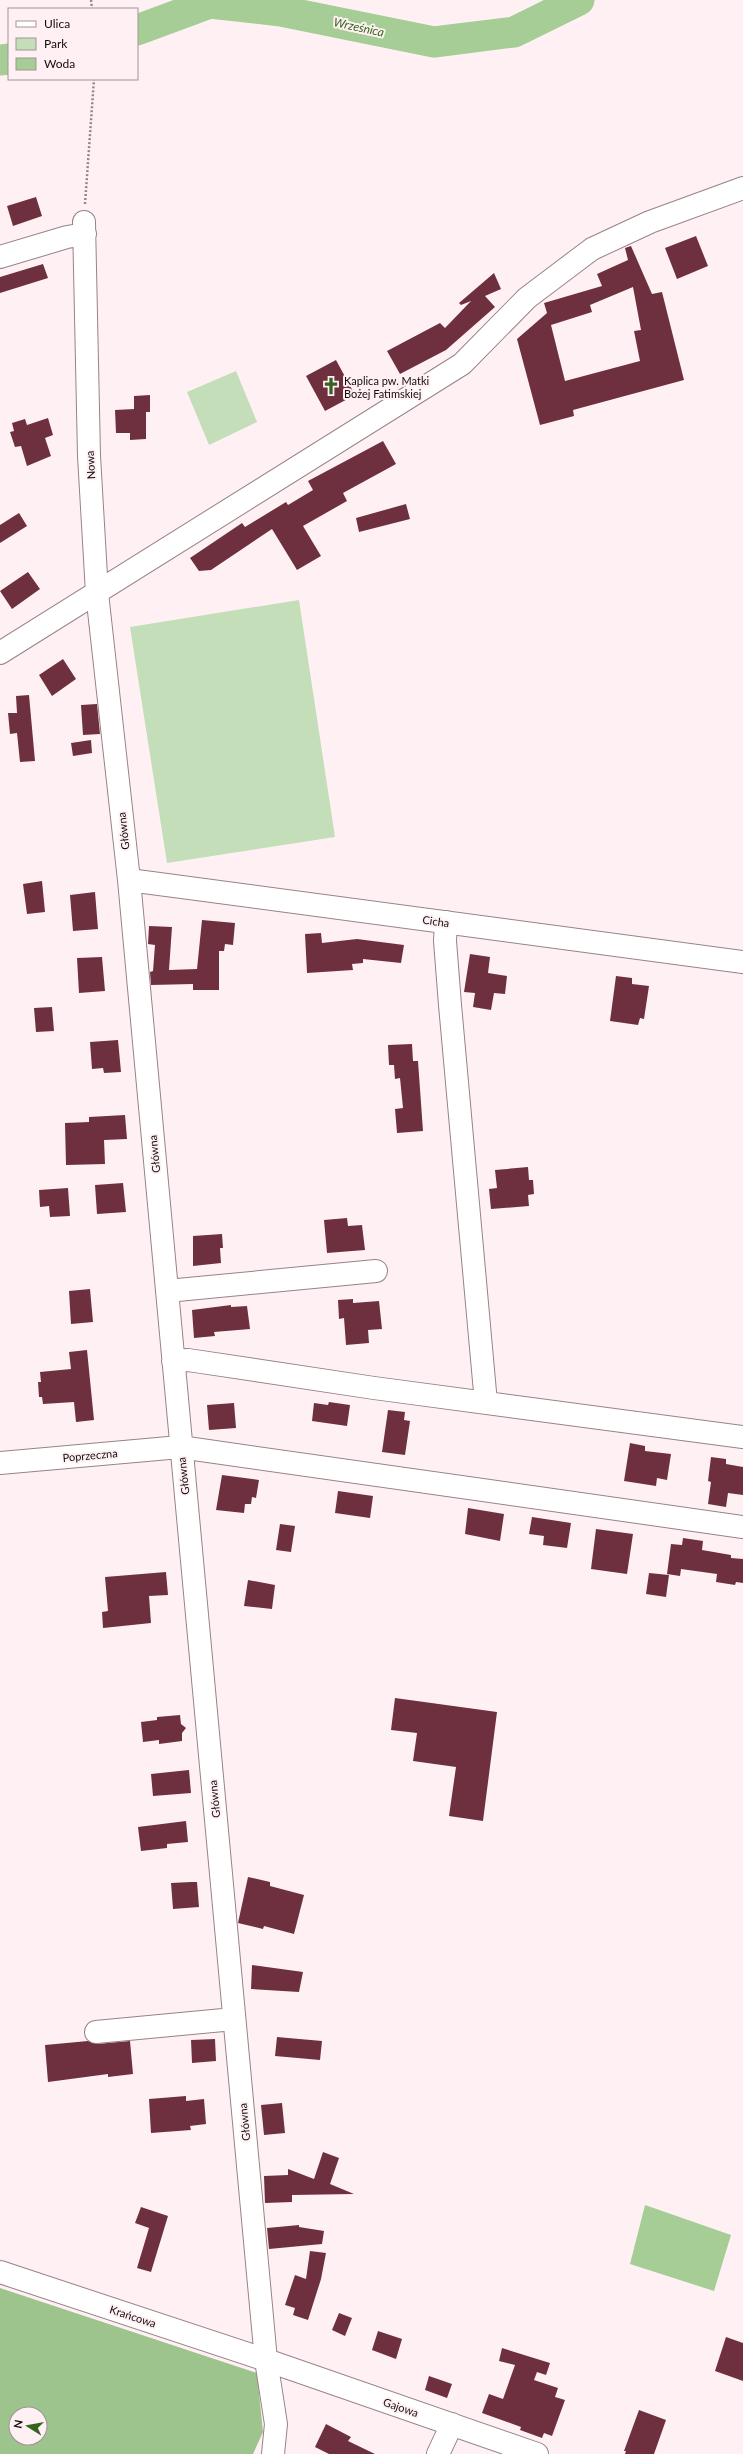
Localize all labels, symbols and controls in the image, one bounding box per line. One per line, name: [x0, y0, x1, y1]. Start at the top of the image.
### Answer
legend: [8, 8, 138, 80]
water label: Wrześnica: [332, 14, 386, 40]
text: Ulica: [44, 16, 70, 31]
text: Park: [44, 36, 68, 51]
text: Woda: [44, 56, 75, 71]
place label: Kaplica pw. Matki Bożej Fatimskiej: [344, 374, 430, 400]
church icon: Kaplica pw. Matki Bożej Fatimskiej: [321, 376, 341, 396]
street label: Nowa: [83, 450, 97, 480]
street label: Główna: [115, 812, 131, 850]
street label: Cicha: [422, 913, 450, 929]
street label: Główna: [146, 1135, 162, 1173]
street label: Poprzeczna: [62, 1446, 118, 1464]
street label: Główna: [175, 1457, 191, 1495]
street label: Główna: [206, 1780, 222, 1818]
street label: Główna: [236, 2103, 252, 2141]
street label: Krańcowa: [108, 2302, 158, 2330]
street label: Gajowa: [382, 2395, 420, 2419]
north arrow: [8, 2406, 48, 2446]
text: N: [11, 2419, 25, 2429]

